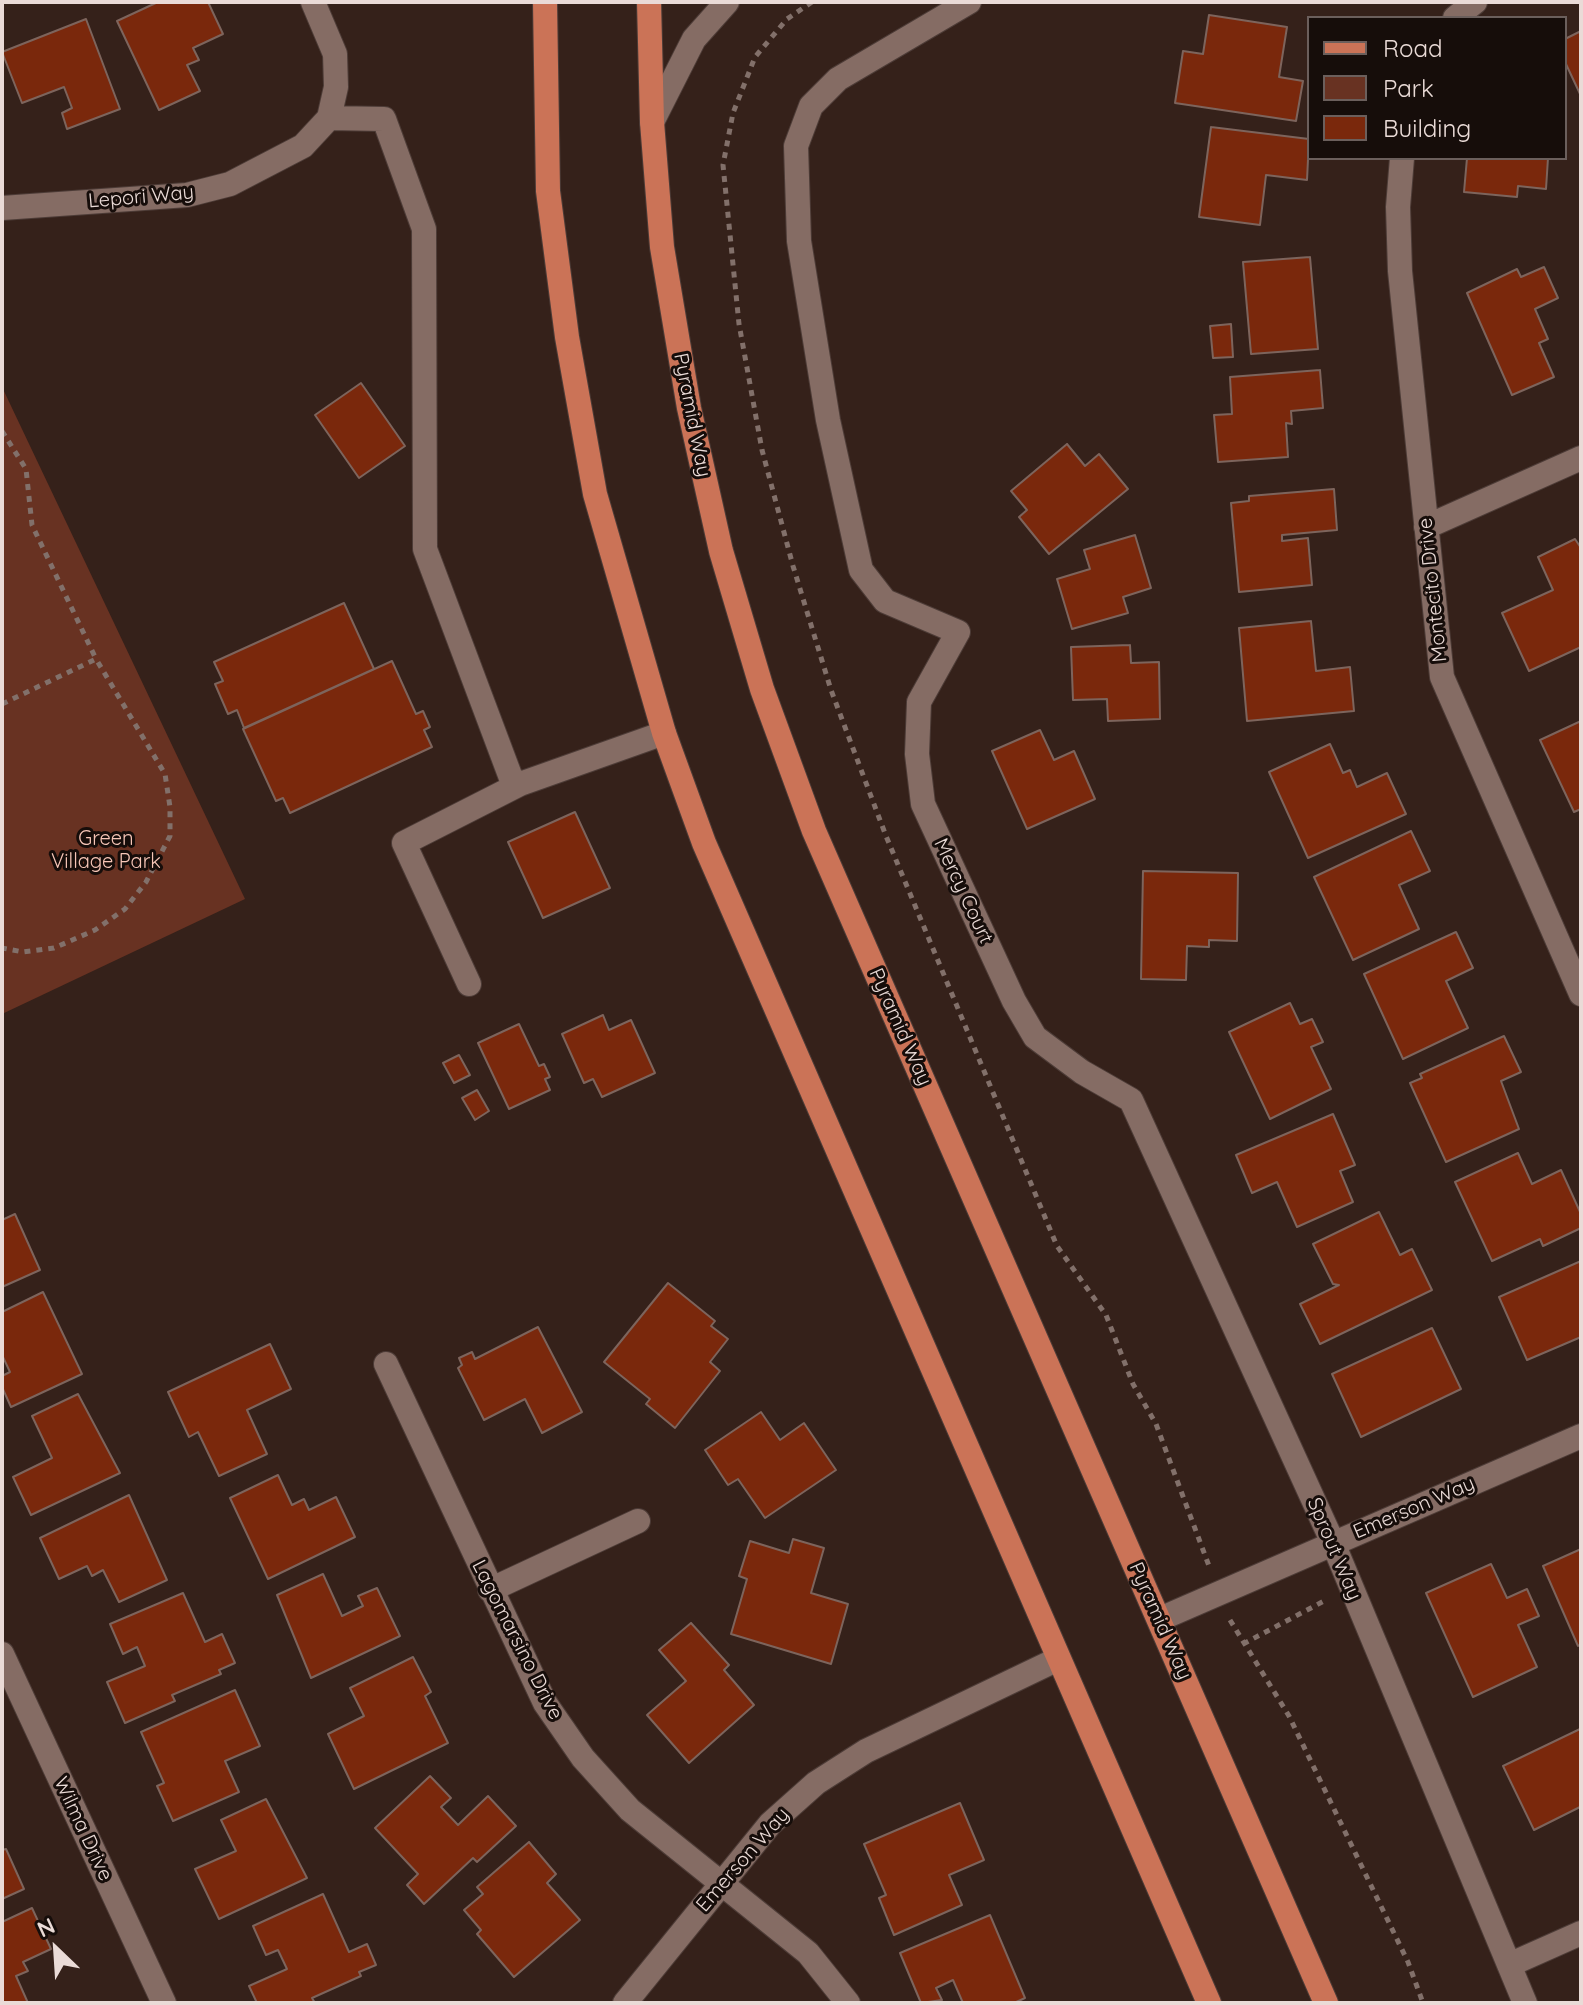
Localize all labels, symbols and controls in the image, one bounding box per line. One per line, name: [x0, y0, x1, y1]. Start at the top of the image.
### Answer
legend: [1307, 16, 1567, 160]
text: Road: [1383, 33, 1443, 63]
text: Park: [1383, 73, 1434, 103]
text: Building: [1383, 113, 1471, 143]
street label: Lepori Way: [87, 180, 195, 214]
street label: Pyramid Way: [668, 351, 716, 479]
street label: Montecito Drive: [1413, 517, 1453, 663]
park label: Green Village Park: [51, 827, 161, 874]
street label: Mercy Court: [928, 835, 998, 947]
street label: Pyramid Way: [863, 965, 937, 1089]
street label: Emerson Way: [1350, 1472, 1478, 1544]
street label: Sprout Way: [1302, 1494, 1366, 1604]
street label: Lagomarsino Drive: [466, 1556, 568, 1724]
street label: Pyramid Way: [1123, 1559, 1197, 1683]
street label: Wilma Drive: [48, 1773, 118, 1885]
street label: Emerson Way: [691, 1803, 795, 1917]
north arrow: [16, 1909, 96, 1989]
text: N: [33, 1911, 59, 1943]

